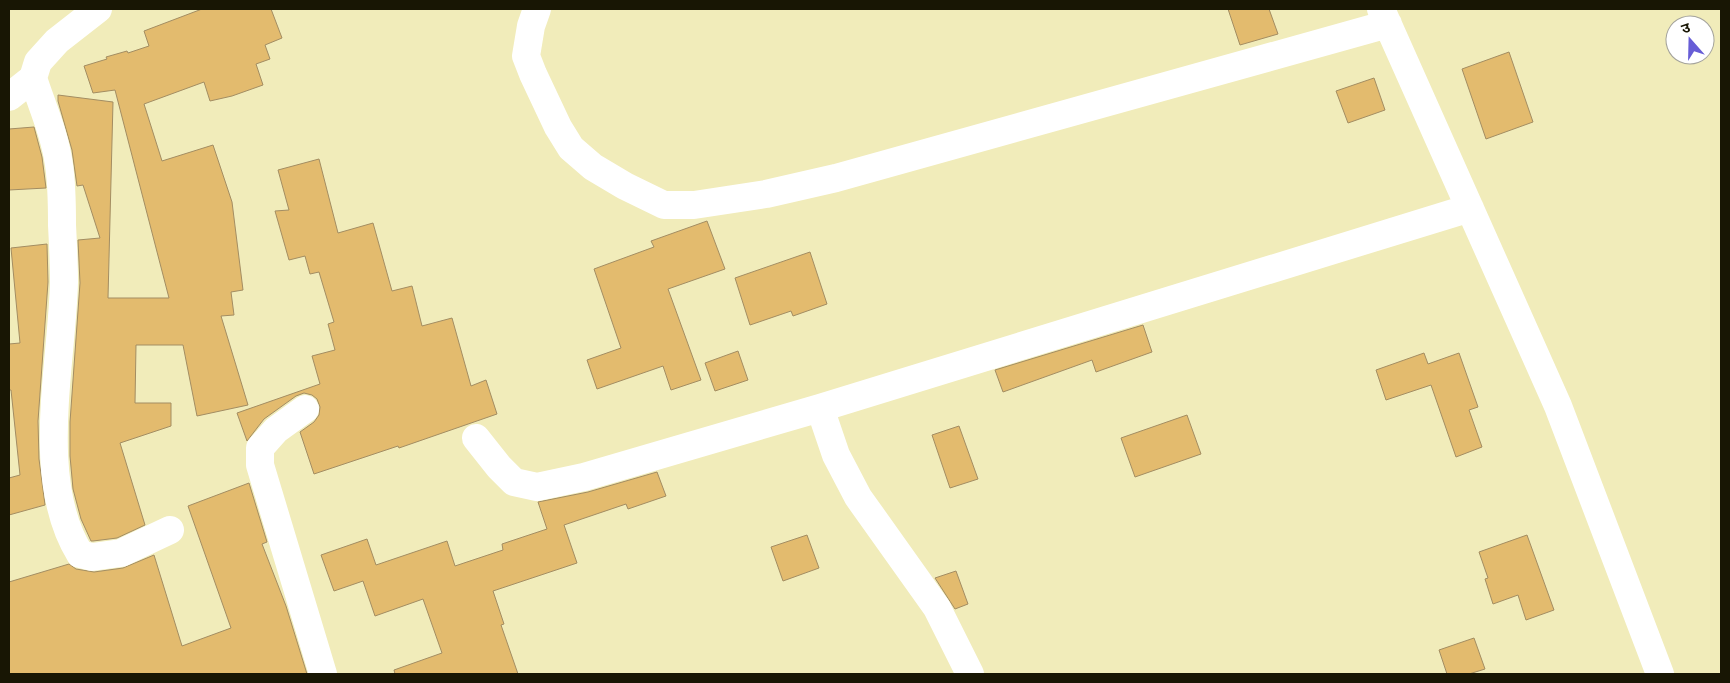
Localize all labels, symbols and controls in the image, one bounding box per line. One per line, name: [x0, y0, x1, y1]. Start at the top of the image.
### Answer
north arrow: [1665, 15, 1715, 65]
text: उ: [1679, 19, 1693, 38]

